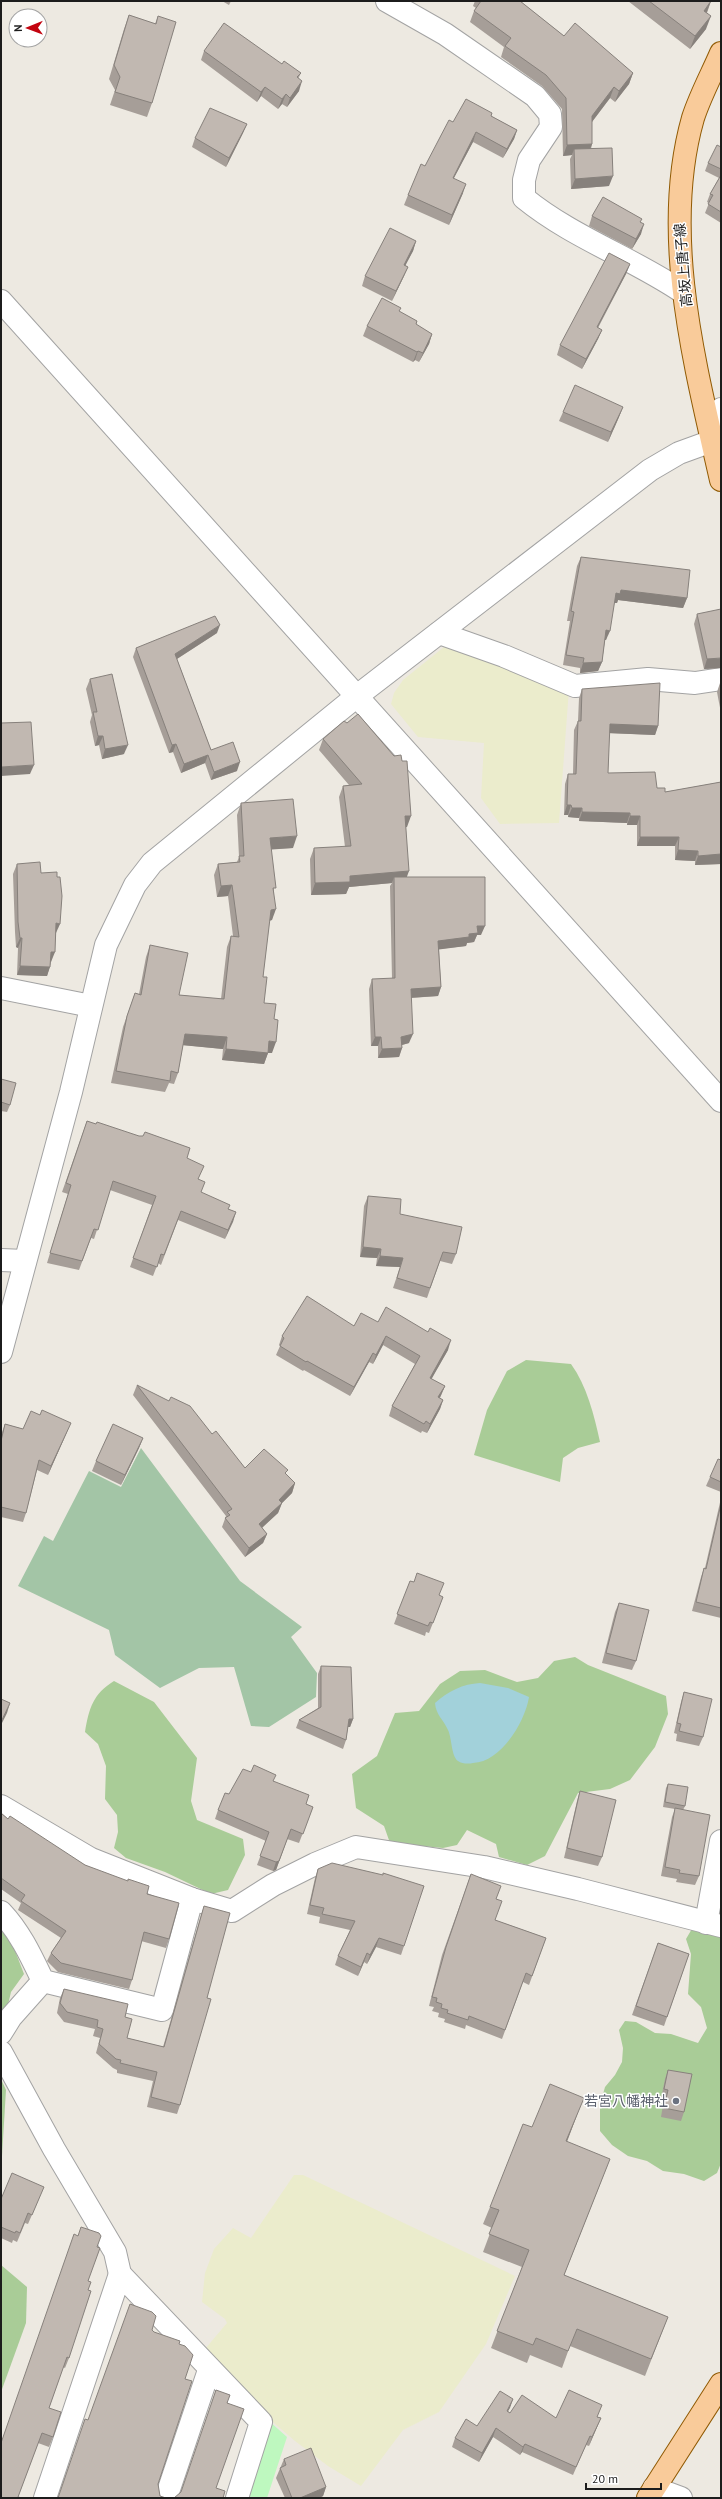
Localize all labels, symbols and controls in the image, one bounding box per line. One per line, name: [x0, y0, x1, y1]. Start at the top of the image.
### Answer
north arrow: [8, 8, 48, 48]
text: N: [11, 24, 25, 32]
street label: 高坂上唐子線: [670, 222, 696, 308]
place label: 若宮八幡神社: [584, 2092, 668, 2110]
marker: 若宮八幡神社: [671, 2096, 681, 2106]
scale bar: [586, 2465, 661, 2491]
text: 20 m: [592, 2471, 618, 2486]

